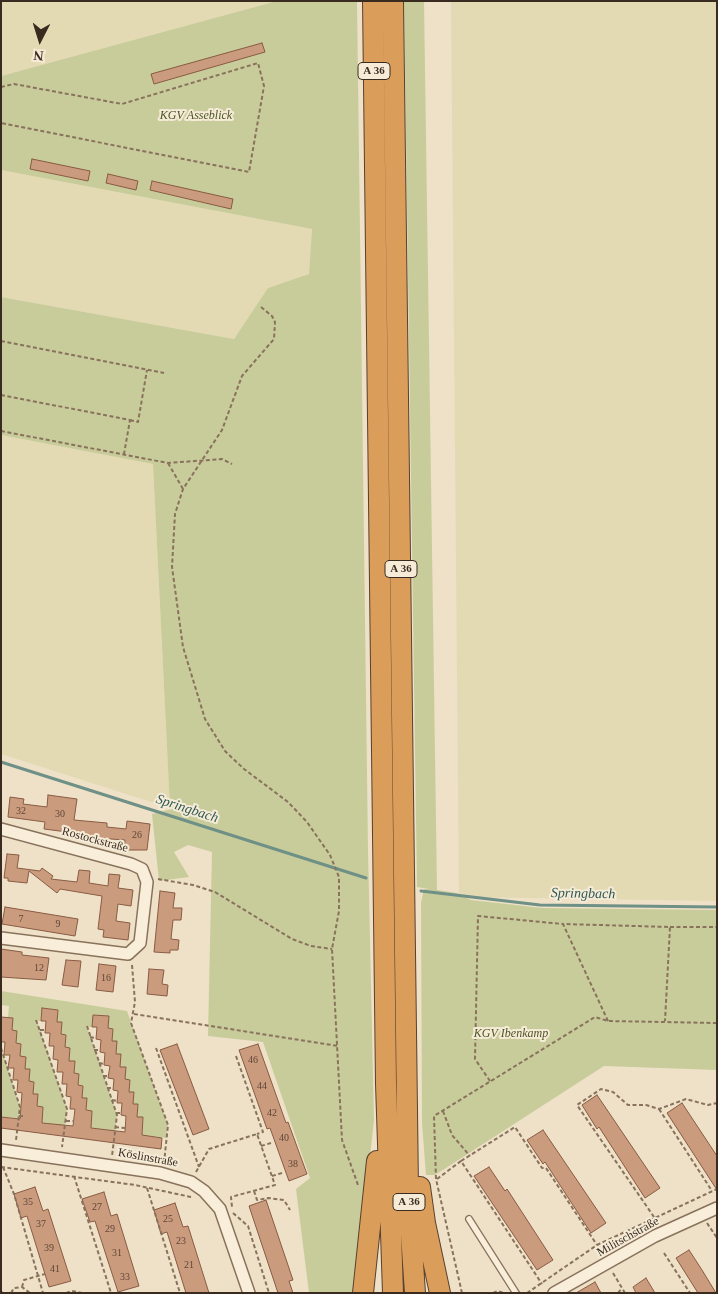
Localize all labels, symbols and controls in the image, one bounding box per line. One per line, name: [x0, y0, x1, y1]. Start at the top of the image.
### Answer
north arrow: [15, 15, 65, 65]
text: N: [33, 48, 44, 63]
road number: A 36: [358, 62, 390, 80]
park label: KGV Asseblick: [160, 109, 232, 123]
road number: A 36: [385, 560, 417, 578]
water label: Springbach: [154, 791, 220, 827]
house number: 32: [16, 805, 26, 817]
house number: 30: [55, 808, 65, 820]
street label: Rostockstraße: [60, 824, 130, 856]
house number: 26: [132, 829, 142, 841]
water label: Springbach: [551, 885, 615, 903]
house number: 7: [18, 913, 24, 925]
house number: 9: [56, 918, 60, 930]
house number: 12: [34, 962, 44, 974]
house number: 16: [101, 972, 111, 984]
park label: KGV Ibenkamp: [474, 1027, 548, 1041]
house number: 46: [248, 1054, 258, 1066]
house number: 44: [257, 1080, 267, 1092]
house number: 42: [267, 1107, 277, 1119]
house number: 40: [279, 1132, 289, 1144]
street label: Köslinstraße: [117, 1146, 179, 1170]
house number: 38: [288, 1158, 298, 1170]
road number: A 36: [393, 1194, 425, 1210]
house number: 35: [23, 1196, 33, 1208]
house number: 27: [92, 1201, 102, 1213]
house number: 25: [163, 1213, 173, 1225]
street label: Militschstraße: [594, 1214, 662, 1260]
house number: 37: [36, 1218, 46, 1230]
house number: 29: [105, 1223, 115, 1235]
house number: 23: [176, 1235, 186, 1247]
house number: 39: [44, 1242, 54, 1254]
house number: 31: [112, 1247, 122, 1259]
house number: 21: [184, 1259, 194, 1271]
house number: 41: [50, 1263, 60, 1275]
house number: 33: [120, 1271, 130, 1283]

